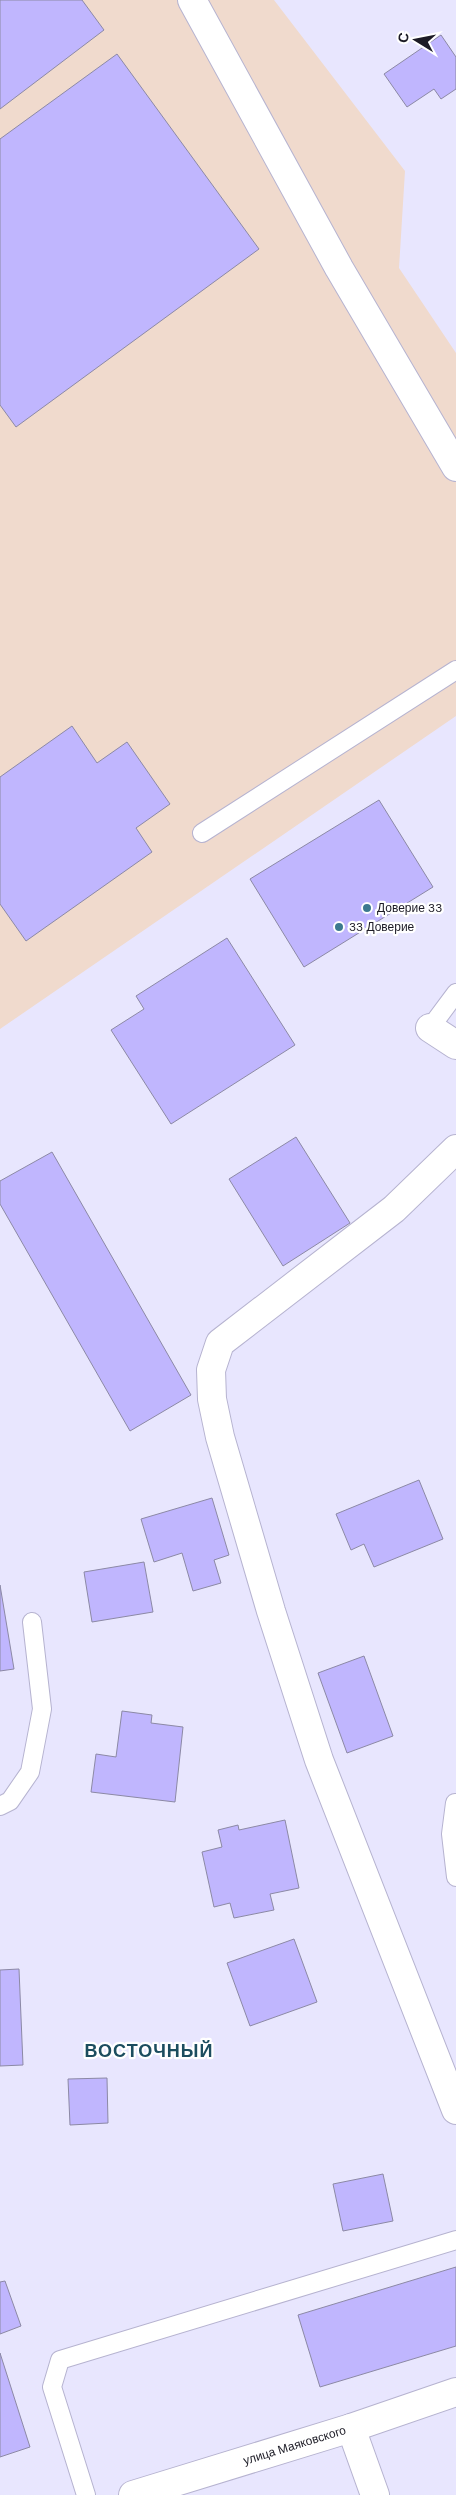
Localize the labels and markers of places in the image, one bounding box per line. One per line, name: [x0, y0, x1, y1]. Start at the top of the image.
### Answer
place label: Доверие 33: [377, 900, 442, 916]
marker: Доверие 33: [361, 902, 373, 914]
place label: 33 Доверие: [349, 919, 415, 935]
marker: 33 Доверие: [333, 921, 345, 933]

